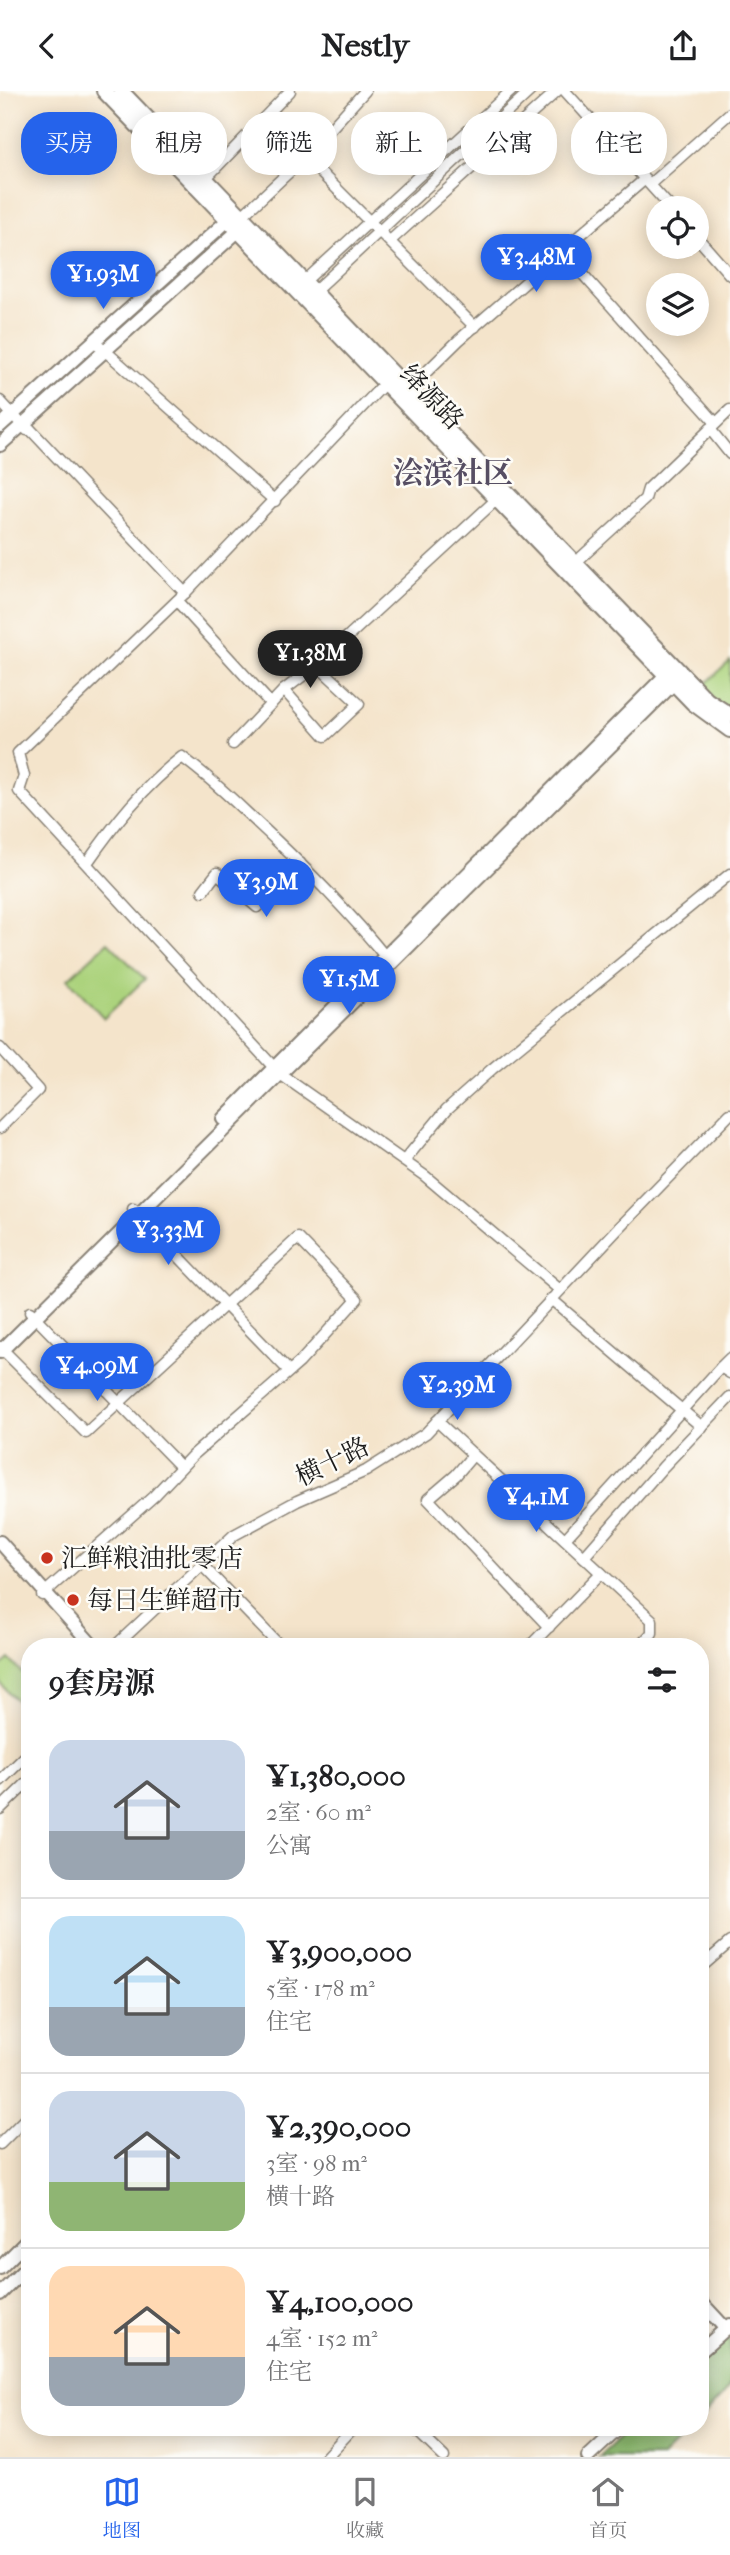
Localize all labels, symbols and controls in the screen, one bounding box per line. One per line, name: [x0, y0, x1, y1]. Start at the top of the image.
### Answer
icon: back: [28, 27, 66, 65]
text: Nestly: [321, 27, 409, 64]
icon: share: [664, 27, 702, 65]
chip: 买房: [21, 112, 117, 175]
chip: 租房: [131, 112, 227, 175]
chip: 筛选: [241, 112, 337, 175]
chip: 新上: [351, 112, 447, 175]
chip: 公寓: [461, 112, 557, 175]
chip: 住宅: [571, 112, 667, 175]
map controls: [646, 196, 709, 336]
button: locate: [646, 196, 709, 259]
pin: ¥3.48M: [479, 235, 593, 294]
text: ¥3.48M: [497, 243, 575, 270]
pin: ¥1.93M: [46, 251, 160, 311]
text: ¥1.93M: [67, 260, 139, 287]
button: layers: [646, 273, 709, 336]
street label: 绛源路: [393, 359, 470, 436]
district label: 浍滨社区: [393, 456, 513, 491]
pin: ¥1.38M: [253, 631, 367, 690]
text: ¥1.38M: [274, 639, 346, 666]
pin: ¥3.9M: [217, 859, 315, 919]
text: ¥3.9M: [234, 868, 298, 895]
pin: ¥1.5M: [300, 957, 398, 1016]
text: ¥1.5M: [319, 965, 379, 992]
pin: ¥3.33M: [111, 1207, 225, 1267]
text: ¥3.33M: [132, 1216, 204, 1243]
pin: ¥4.09M: [40, 1343, 154, 1403]
text: ¥4.09M: [56, 1352, 138, 1379]
pin: ¥2.39M: [400, 1363, 514, 1422]
text: ¥2.39M: [419, 1371, 495, 1398]
street label: 横十路: [290, 1430, 374, 1492]
pin: ¥4.1M: [487, 1475, 585, 1534]
text: ¥4.1M: [503, 1483, 569, 1510]
place label: 汇鲜粮油批零店: [61, 1543, 243, 1574]
marker: 汇鲜粮油批零店: [39, 1550, 55, 1566]
place label: 每日生鲜超市: [87, 1585, 243, 1616]
marker: 每日生鲜超市: [65, 1592, 81, 1608]
icon: filters: [643, 1661, 681, 1699]
text: 9套房源: [49, 1666, 155, 1701]
text: ¥1,380,000: [266, 1759, 406, 1794]
icon: home: [105, 1768, 189, 1852]
text: 2室 · 60 m²: [266, 1799, 371, 1826]
text: 公寓: [266, 1832, 312, 1859]
text: ¥3,900,000: [266, 1935, 412, 1970]
icon: home: [105, 1944, 189, 2028]
text: 5室 · 178 m²: [266, 1975, 375, 2002]
text: 住宅: [266, 2008, 312, 2035]
text: ¥2,390,000: [266, 2110, 411, 2145]
icon: home: [105, 2119, 189, 2203]
text: 3室 · 98 m²: [266, 2150, 367, 2177]
text: 横十路: [266, 2183, 335, 2210]
text: ¥4,100,000: [266, 2285, 414, 2320]
icon: home: [105, 2294, 189, 2378]
text: 4室 · 152 m²: [266, 2325, 378, 2352]
text: 住宅: [266, 2358, 312, 2385]
tab: 地图: [103, 2473, 141, 2542]
tab: 收藏: [346, 2473, 384, 2542]
tab: 首页: [589, 2473, 627, 2542]

